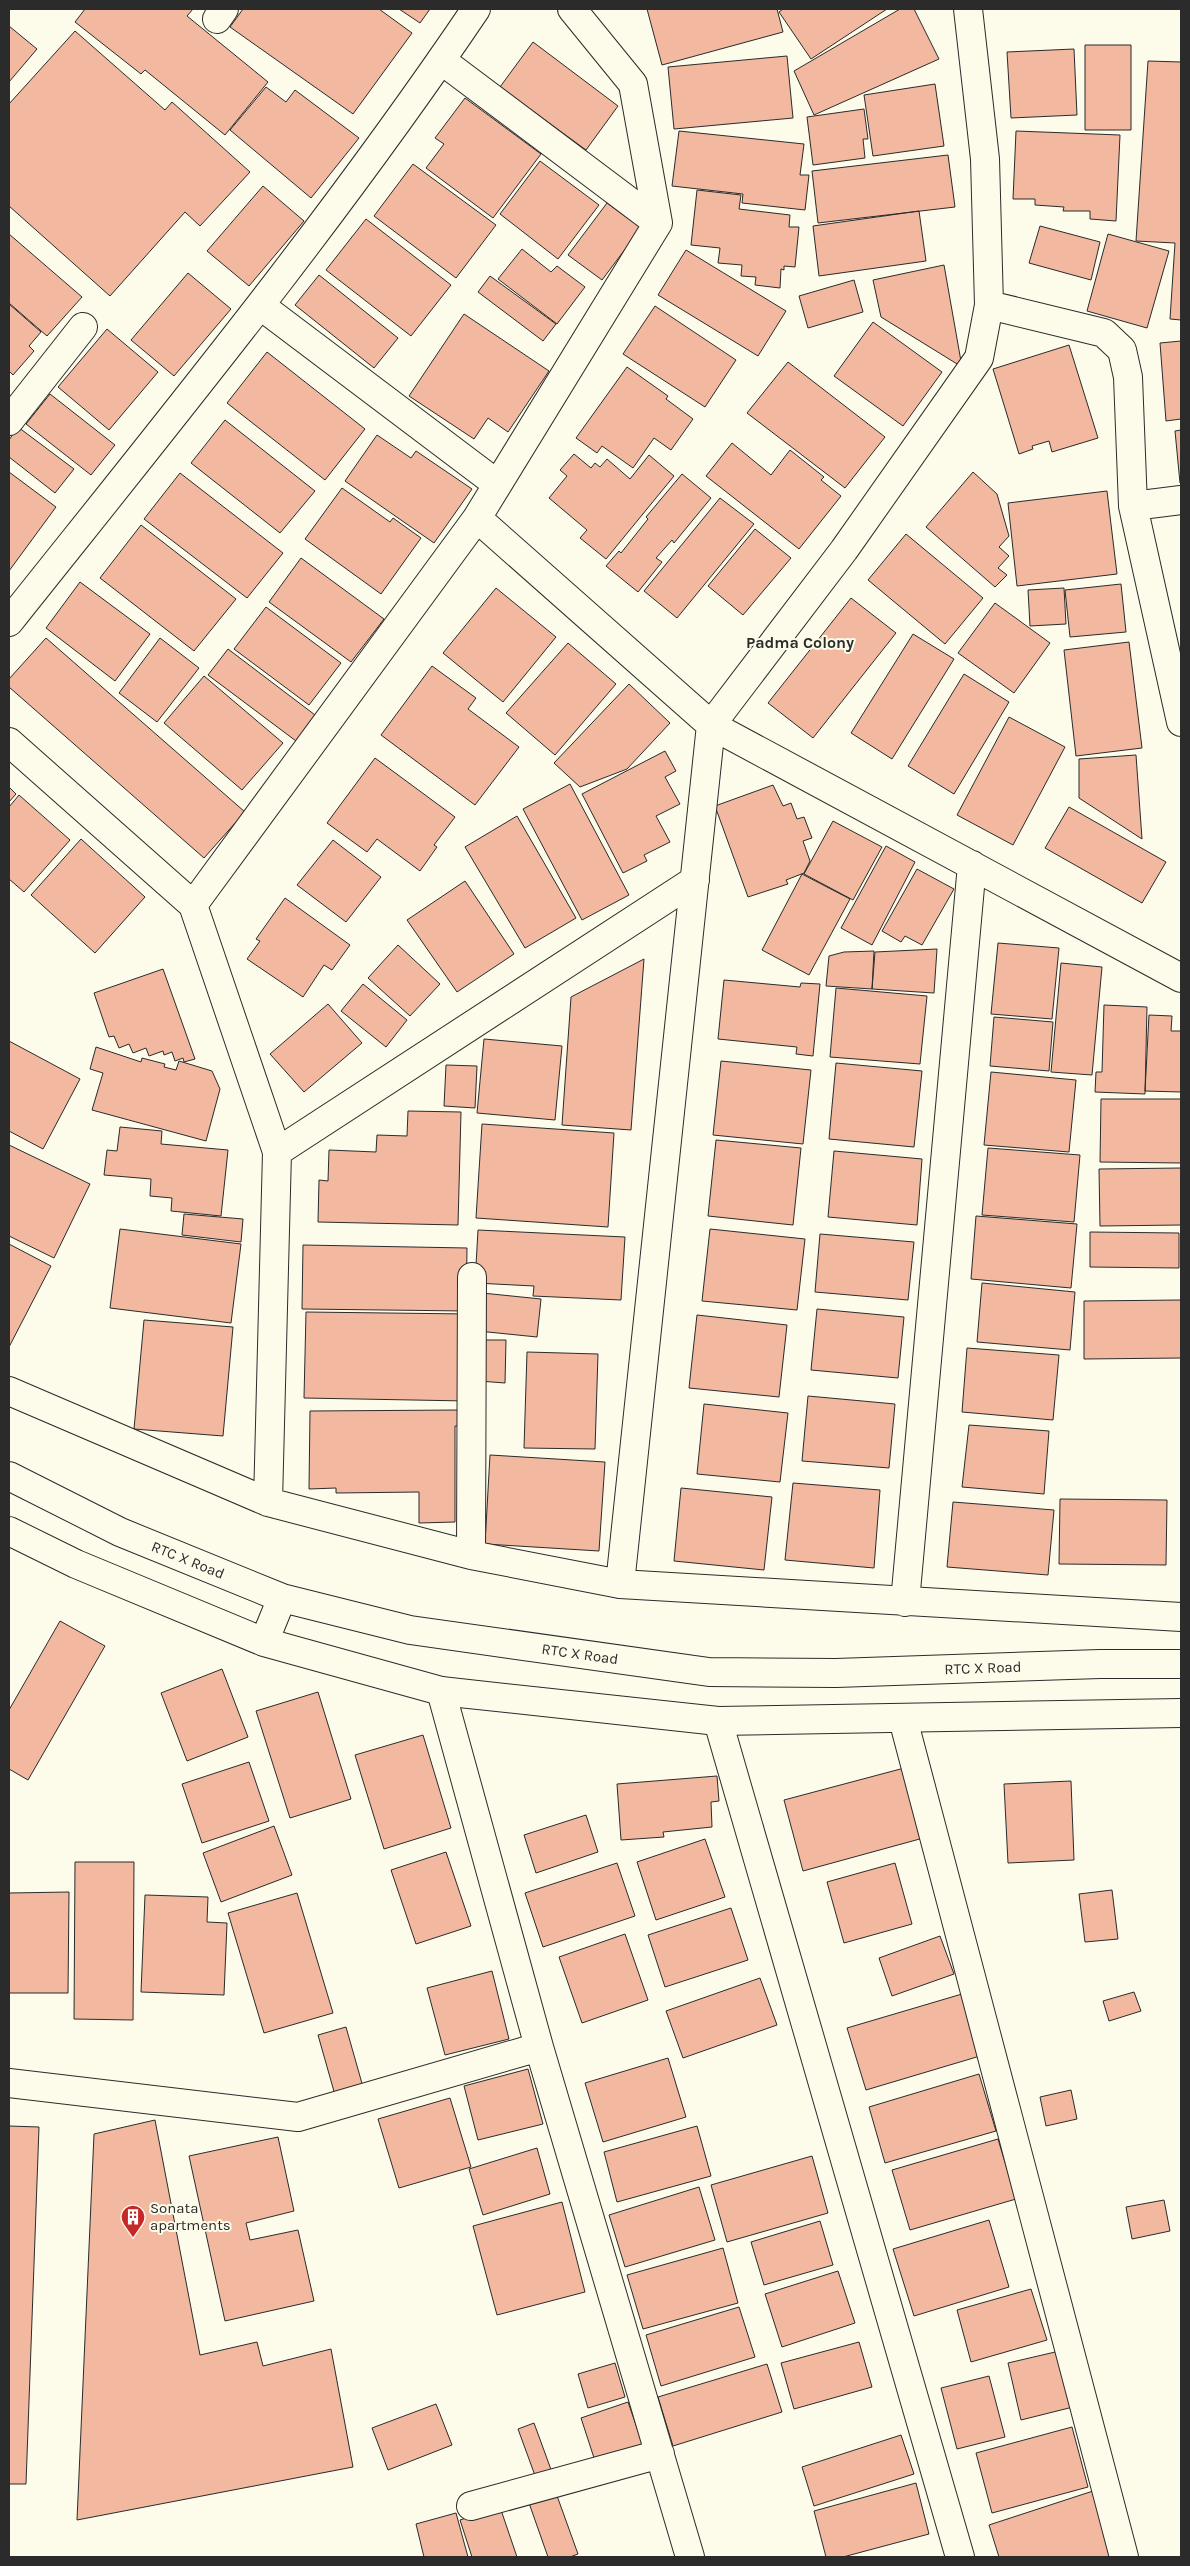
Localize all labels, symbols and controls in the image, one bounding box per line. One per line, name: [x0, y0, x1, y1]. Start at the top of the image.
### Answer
district label: Padma Colony: [746, 633, 854, 652]
street label: RTC X Road: [149, 1537, 227, 1583]
street label: RTC X Road: [541, 1640, 619, 1668]
street label: RTC X Road: [944, 1658, 1022, 1678]
place label: Sonata apartments: [150, 2199, 231, 2234]
building icon: Sonata apartments: [120, 2204, 146, 2238]

